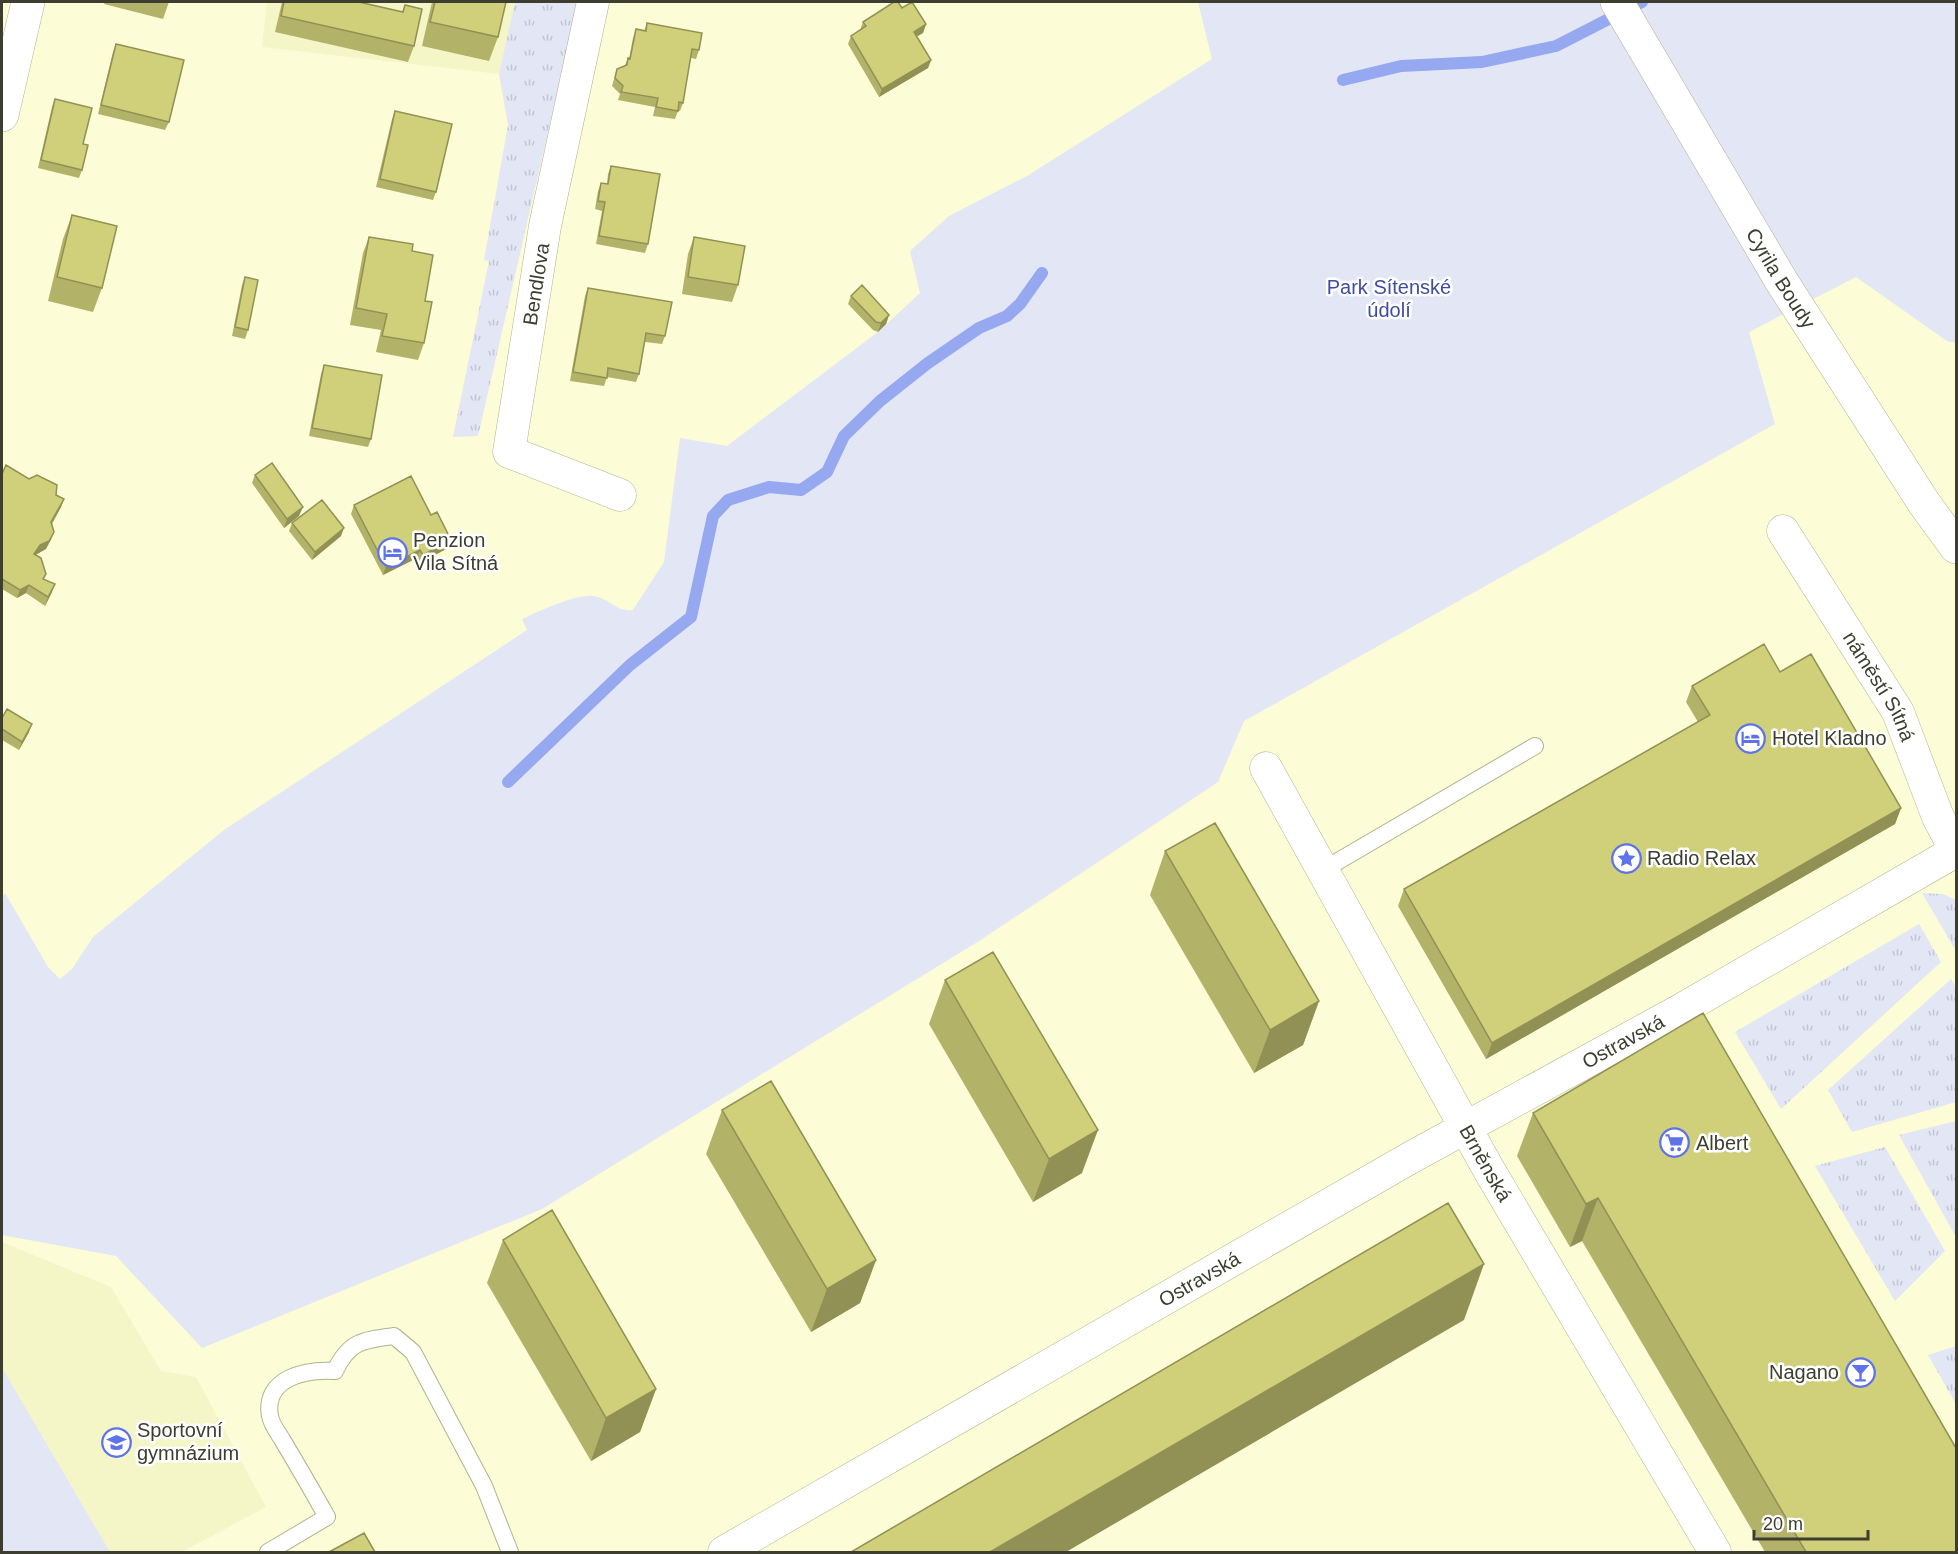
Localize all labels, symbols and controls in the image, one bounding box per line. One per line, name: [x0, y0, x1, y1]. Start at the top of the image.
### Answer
street label: Cyrila Boudy: [1742, 224, 1820, 332]
street label: Bendlova: [519, 240, 554, 327]
park label: Park Sítenské údolí: [1327, 276, 1451, 321]
place label: Penzion Vila Sítná: [413, 529, 499, 574]
hotel icon: Penzion Vila Sítná: [376, 536, 408, 568]
street label: náměstí Sítná: [1839, 627, 1919, 745]
hotel icon: Hotel Kladno: [1735, 722, 1767, 754]
place label: Hotel Kladno: [1772, 727, 1887, 749]
place icon: Radio Relax: [1610, 842, 1642, 874]
place label: Radio Relax: [1647, 847, 1756, 869]
street label: Ostravská: [1578, 1010, 1669, 1073]
street label: Brněnská: [1455, 1121, 1517, 1206]
supermarket icon: Albert: [1659, 1127, 1691, 1159]
place label: Albert: [1696, 1132, 1749, 1154]
street label: Ostravská: [1155, 1247, 1244, 1311]
bar icon: Nagano: [1844, 1356, 1876, 1388]
place label: Nagano: [1769, 1361, 1839, 1383]
place label: Sportovní gymnázium: [137, 1419, 239, 1464]
school or university icon: Sportovní gymnázium: [100, 1426, 132, 1458]
scale bar: [1754, 1503, 1868, 1541]
text: 20 m: [1763, 1514, 1803, 1534]

